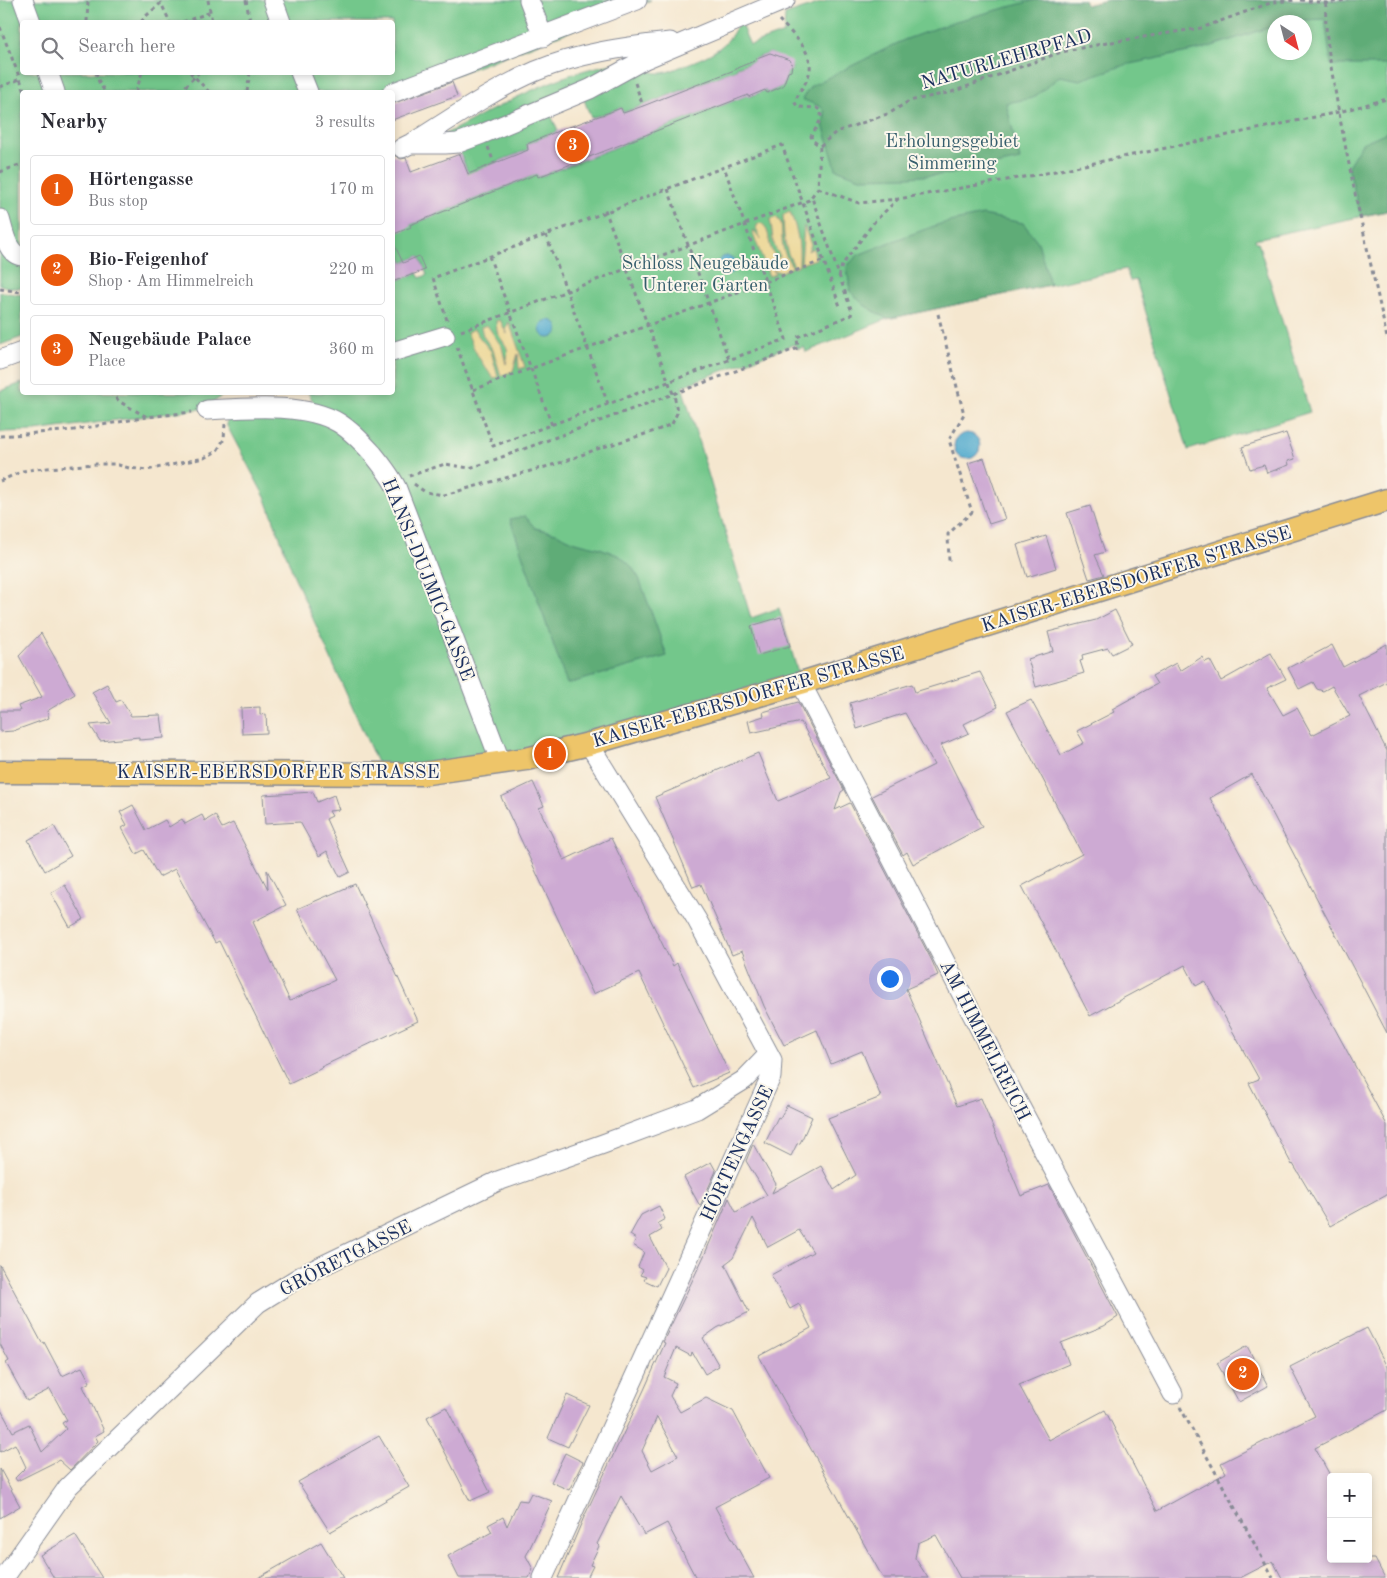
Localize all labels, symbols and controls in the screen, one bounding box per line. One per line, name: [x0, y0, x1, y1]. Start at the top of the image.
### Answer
north arrow: [1267, 15, 1312, 60]
search box: [20, 20, 395, 75]
street label: NATURLEHRPFAD: [919, 27, 1094, 94]
icon: search: [38, 34, 66, 62]
text: Search here: [78, 38, 175, 57]
text: Nearby: [40, 112, 108, 133]
text: 3 results: [315, 115, 375, 131]
pin: 3: [557, 127, 589, 165]
park label: Erholungsgebiet Simmering: [885, 133, 1019, 174]
text: Hörtengasse: [88, 171, 193, 190]
text: 1: [52, 182, 62, 198]
text: 170 m: [329, 182, 374, 198]
text: Bus stop: [88, 194, 148, 210]
text: Bio-Feigenhof: [88, 251, 207, 270]
park label: Schloss Neugebäude Unterer Garten: [621, 255, 789, 296]
text: 2: [52, 262, 62, 278]
text: 220 m: [329, 262, 374, 278]
text: Shop · Am Himmelreich: [88, 274, 254, 290]
text: Neugebäude Palace: [88, 331, 252, 350]
text: 3: [52, 342, 62, 358]
text: 360 m: [329, 342, 374, 358]
text: Place: [88, 354, 125, 370]
street label: HANSI-DUJMIC-GASSE: [377, 476, 476, 684]
street label: KAISER-EBERSDORFER STRASSE: [979, 524, 1294, 637]
street label: KAISER-EBERSDORFER STRASSE: [591, 645, 907, 752]
pin: 1: [534, 735, 566, 773]
street label: KAISER-EBERSDORFER STRASSE: [116, 764, 440, 783]
street label: AM HIMMELREICH: [935, 958, 1033, 1125]
your location: [877, 966, 903, 992]
street label: HÖRTENGASSE: [695, 1082, 778, 1225]
street label: GRÖRETGASSE: [275, 1214, 415, 1301]
pin: 2: [1227, 1355, 1259, 1393]
map controls: [1327, 1473, 1372, 1563]
button: +: [1327, 1473, 1372, 1518]
button: −: [1327, 1518, 1372, 1563]

